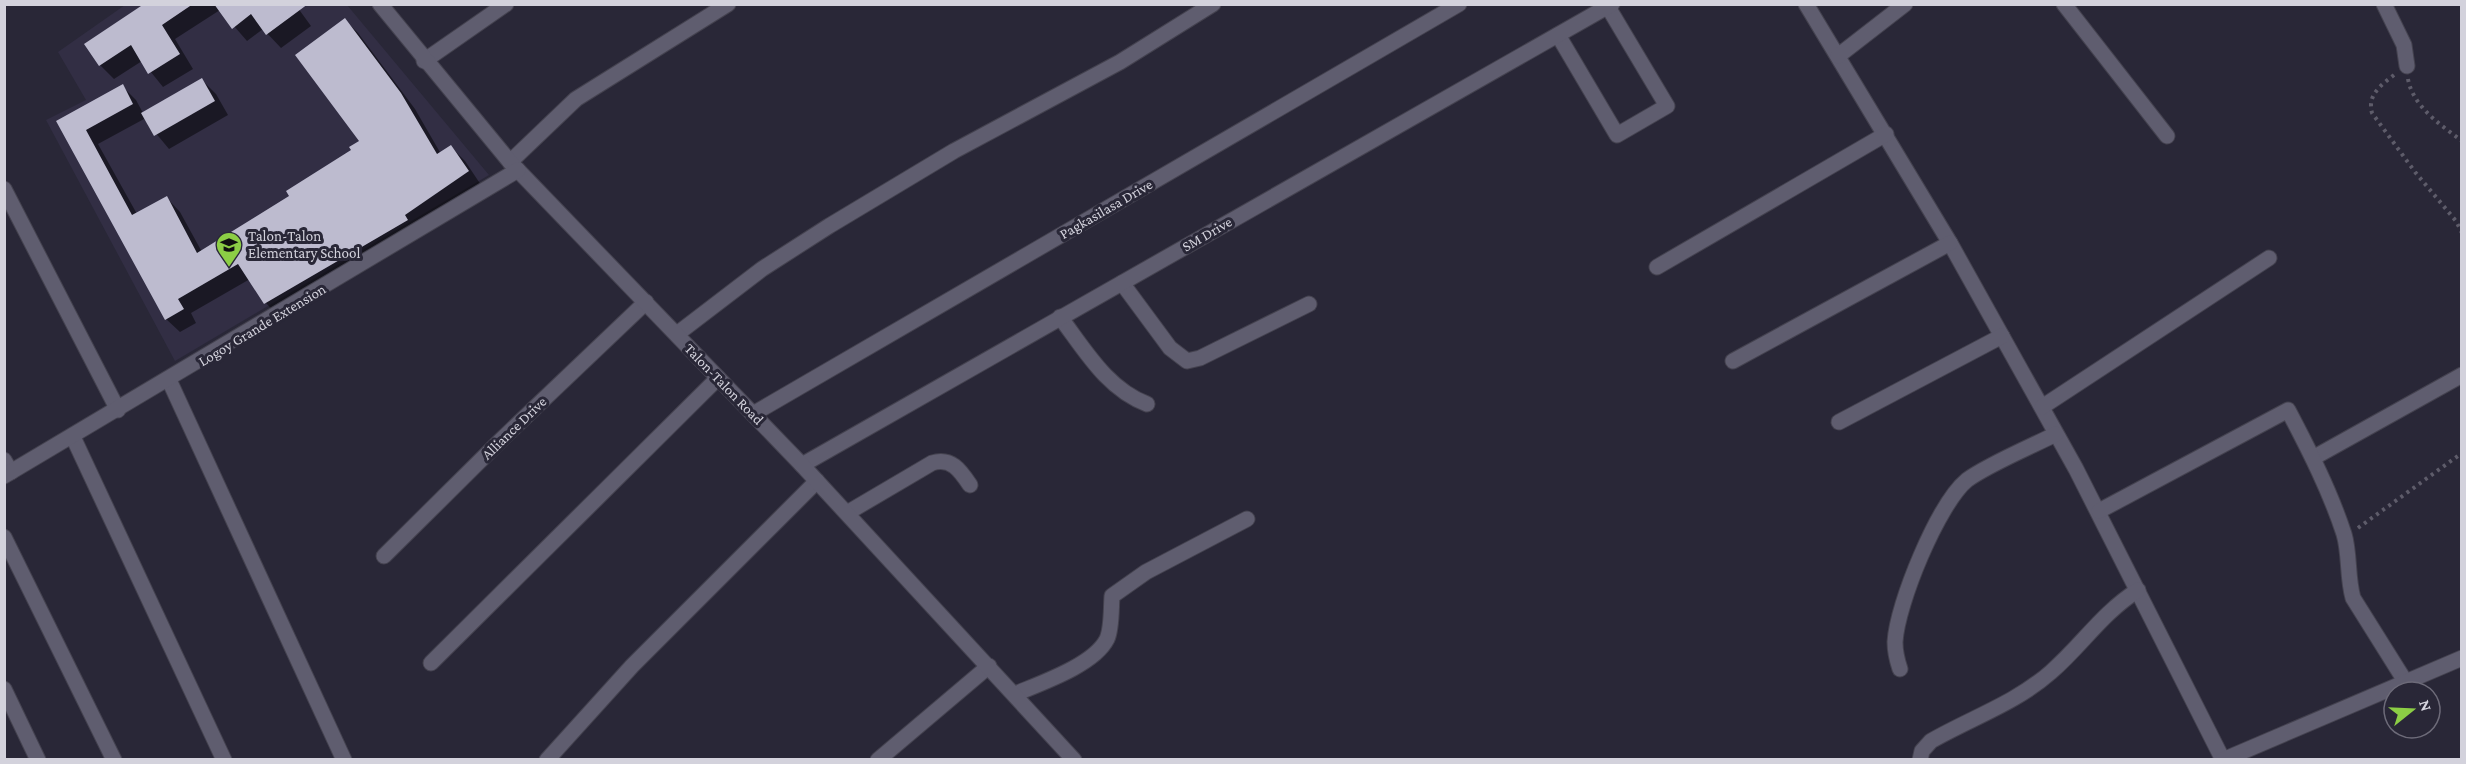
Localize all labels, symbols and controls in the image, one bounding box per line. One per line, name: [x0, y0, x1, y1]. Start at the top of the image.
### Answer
street label: Pagkasilasa Drive: [1057, 176, 1156, 243]
street label: SM Drive: [1179, 213, 1235, 255]
place label: Talon-Talon Elementary School: [248, 228, 360, 262]
school or university icon: Talon-Talon Elementary School: [214, 230, 244, 268]
street label: Logoy Grande Extension: [195, 281, 329, 370]
street label: Talon-Talon Road: [681, 340, 767, 428]
street label: Alliance Drive: [478, 393, 550, 463]
north arrow: [2382, 680, 2442, 740]
text: N: [2416, 698, 2436, 713]

